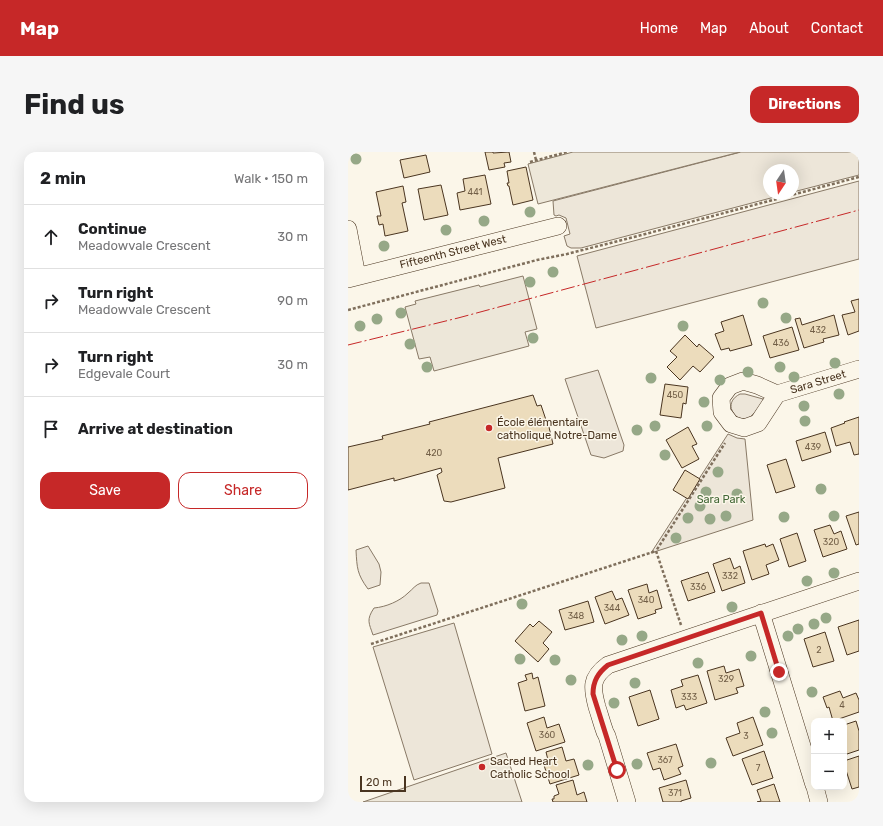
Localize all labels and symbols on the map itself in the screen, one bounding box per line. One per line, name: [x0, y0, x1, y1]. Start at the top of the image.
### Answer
north arrow: [763, 164, 799, 200]
house number: 441: [468, 187, 483, 197]
street label: Fifteenth Street West: [398, 232, 508, 272]
house number: 432: [810, 325, 826, 335]
house number: 436: [773, 338, 790, 348]
street label: Sara Street: [789, 367, 848, 397]
house number: 450: [667, 390, 684, 400]
place label: École élémentaire catholique Notre-Dame: [497, 416, 617, 442]
marker: École élémentaire catholique Notre-Dame: [484, 423, 494, 433]
house number: 439: [805, 442, 821, 452]
house number: 420: [426, 448, 443, 458]
park label: Sara Park: [697, 493, 746, 506]
house number: 320: [823, 537, 839, 547]
house number: 332: [722, 571, 738, 581]
house number: 336: [690, 582, 707, 592]
house number: 340: [638, 595, 655, 605]
house number: 344: [604, 603, 621, 613]
house number: 348: [568, 611, 585, 621]
house number: 2: [816, 645, 822, 655]
route end: [770, 663, 788, 681]
house number: 329: [718, 674, 734, 684]
house number: 333: [681, 692, 697, 702]
house number: 4: [839, 700, 845, 710]
house number: 360: [539, 730, 556, 740]
house number: 3: [743, 731, 749, 741]
place label: Sacred Heart Catholic School: [490, 755, 570, 781]
house number: 367: [657, 755, 673, 765]
route start: [608, 761, 626, 779]
marker: Sacred Heart Catholic School: [477, 762, 487, 772]
house number: 7: [756, 763, 761, 773]
scale bar: [360, 774, 406, 793]
house number: 371: [668, 788, 682, 798]

